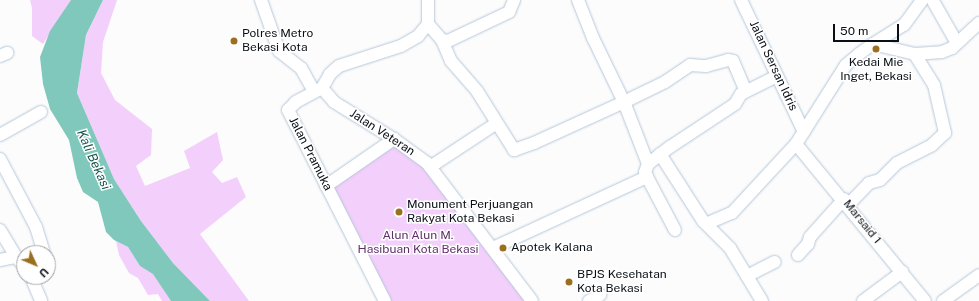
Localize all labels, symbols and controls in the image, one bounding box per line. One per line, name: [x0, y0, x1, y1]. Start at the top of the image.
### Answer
scale bar: [835, 16, 901, 42]
street label: Jalan Sersan Idris: [746, 19, 800, 113]
text: 50 m: [840, 24, 868, 38]
place label: Polres Metro Bekasi Kota: [242, 27, 313, 55]
marker: Polres Metro Bekasi Kota: [229, 36, 239, 46]
marker: Kedai Mie Inget, Bekasi: [871, 44, 881, 54]
place label: Kedai Mie Inget, Bekasi: [840, 56, 912, 84]
street label: Jalan Veteran: [347, 107, 417, 159]
street label: Jalan Pramuka: [285, 115, 335, 193]
water label: Kali Bekasi: [73, 128, 113, 192]
street label: Marsaid 1: [840, 197, 884, 247]
place label: Monument Perjuangan Rakyat Kota Bekasi: [407, 198, 533, 226]
marker: Monument Perjuangan Rakyat Kota Bekasi: [394, 207, 404, 217]
park label: Alun Alun M. Hasibuan Kota Bekasi: [357, 229, 479, 257]
place label: Apotek Kalana: [511, 241, 593, 255]
marker: Apotek Kalana: [498, 243, 508, 253]
north arrow: [16, 245, 56, 285]
text: U: [37, 266, 51, 280]
place label: BPJS Kesehatan Kota Bekasi: [577, 268, 667, 296]
marker: BPJS Kesehatan Kota Bekasi: [564, 277, 574, 287]

